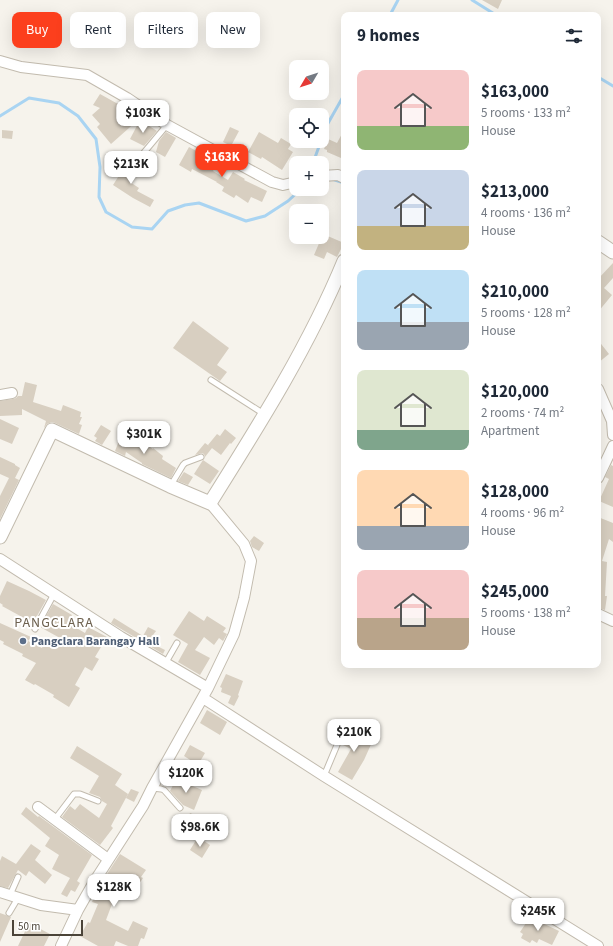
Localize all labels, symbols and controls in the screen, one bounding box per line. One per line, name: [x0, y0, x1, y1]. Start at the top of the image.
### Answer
chip: Buy: [12, 12, 62, 48]
chip: Rent: [70, 12, 126, 48]
chip: Filters: [134, 12, 198, 48]
chip: New: [206, 12, 260, 48]
text: 9 homes: [357, 24, 419, 48]
icon: filters: [563, 25, 585, 47]
north arrow: [289, 60, 329, 100]
map controls: [289, 60, 329, 244]
text: $163,000: [481, 80, 549, 104]
icon: home: [389, 86, 437, 134]
pin: $103K: [115, 100, 171, 134]
text: $103K: [125, 104, 161, 122]
text: 5 rooms · 133 m²: [481, 104, 571, 122]
button: locate: [289, 108, 329, 148]
text: House: [481, 122, 516, 140]
pin: $163K: [194, 144, 250, 178]
text: $163K: [204, 148, 240, 166]
pin: $213K: [103, 151, 159, 185]
text: $213K: [113, 155, 149, 173]
button: +: [289, 156, 329, 196]
text: $213,000: [481, 180, 549, 204]
icon: home: [389, 186, 437, 234]
button: −: [289, 204, 329, 244]
text: 4 rooms · 136 m²: [481, 204, 571, 222]
text: House: [481, 222, 516, 240]
text: $210,000: [481, 280, 549, 304]
icon: home: [389, 286, 437, 334]
text: 5 rooms · 128 m²: [481, 304, 571, 322]
text: House: [481, 322, 516, 340]
text: $120,000: [481, 380, 549, 404]
icon: home: [389, 386, 437, 434]
text: 2 rooms · 74 m²: [481, 404, 564, 422]
pin: $301K: [116, 421, 172, 455]
text: Apartment: [481, 422, 539, 440]
text: $301K: [126, 425, 162, 443]
text: $128,000: [481, 480, 549, 504]
icon: home: [389, 486, 437, 534]
text: 4 rooms · 96 m²: [481, 504, 564, 522]
text: House: [481, 522, 516, 540]
text: $245,000: [481, 580, 549, 604]
icon: home: [389, 586, 437, 634]
text: 5 rooms · 138 m²: [481, 604, 571, 622]
district label: PANGCLARA: [14, 613, 94, 633]
text: House: [481, 622, 516, 640]
place label: Pangclara Barangay Hall: [31, 633, 160, 650]
marker: Pangclara Barangay Hall: [18, 636, 28, 646]
pin: $210K: [326, 719, 382, 753]
text: $210K: [336, 723, 372, 741]
pin: $120K: [158, 760, 214, 794]
text: $120K: [168, 764, 204, 782]
pin: $98.6K: [167, 814, 233, 848]
text: $98.6K: [180, 818, 220, 836]
pin: $128K: [86, 874, 142, 908]
text: $128K: [96, 878, 132, 896]
pin: $245K: [510, 898, 566, 932]
text: $245K: [520, 902, 556, 920]
scale bar: [12, 918, 83, 937]
text: 50 m: [18, 919, 40, 934]

